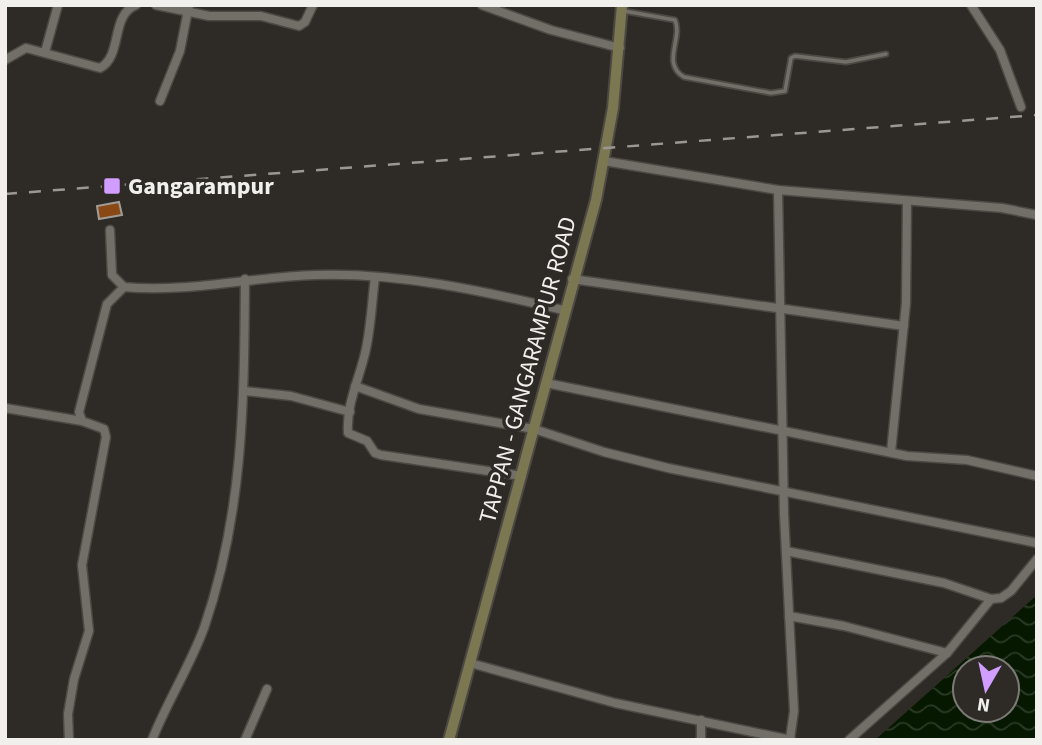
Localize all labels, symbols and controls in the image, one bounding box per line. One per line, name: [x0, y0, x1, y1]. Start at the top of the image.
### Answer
place label: Gangarampur: [128, 169, 274, 204]
marker: Gangarampur: [102, 176, 122, 196]
street label: TAPPAN - GANGARAMPUR ROAD: [470, 213, 586, 527]
north arrow: [951, 654, 1021, 724]
text: N: [975, 690, 992, 719]

